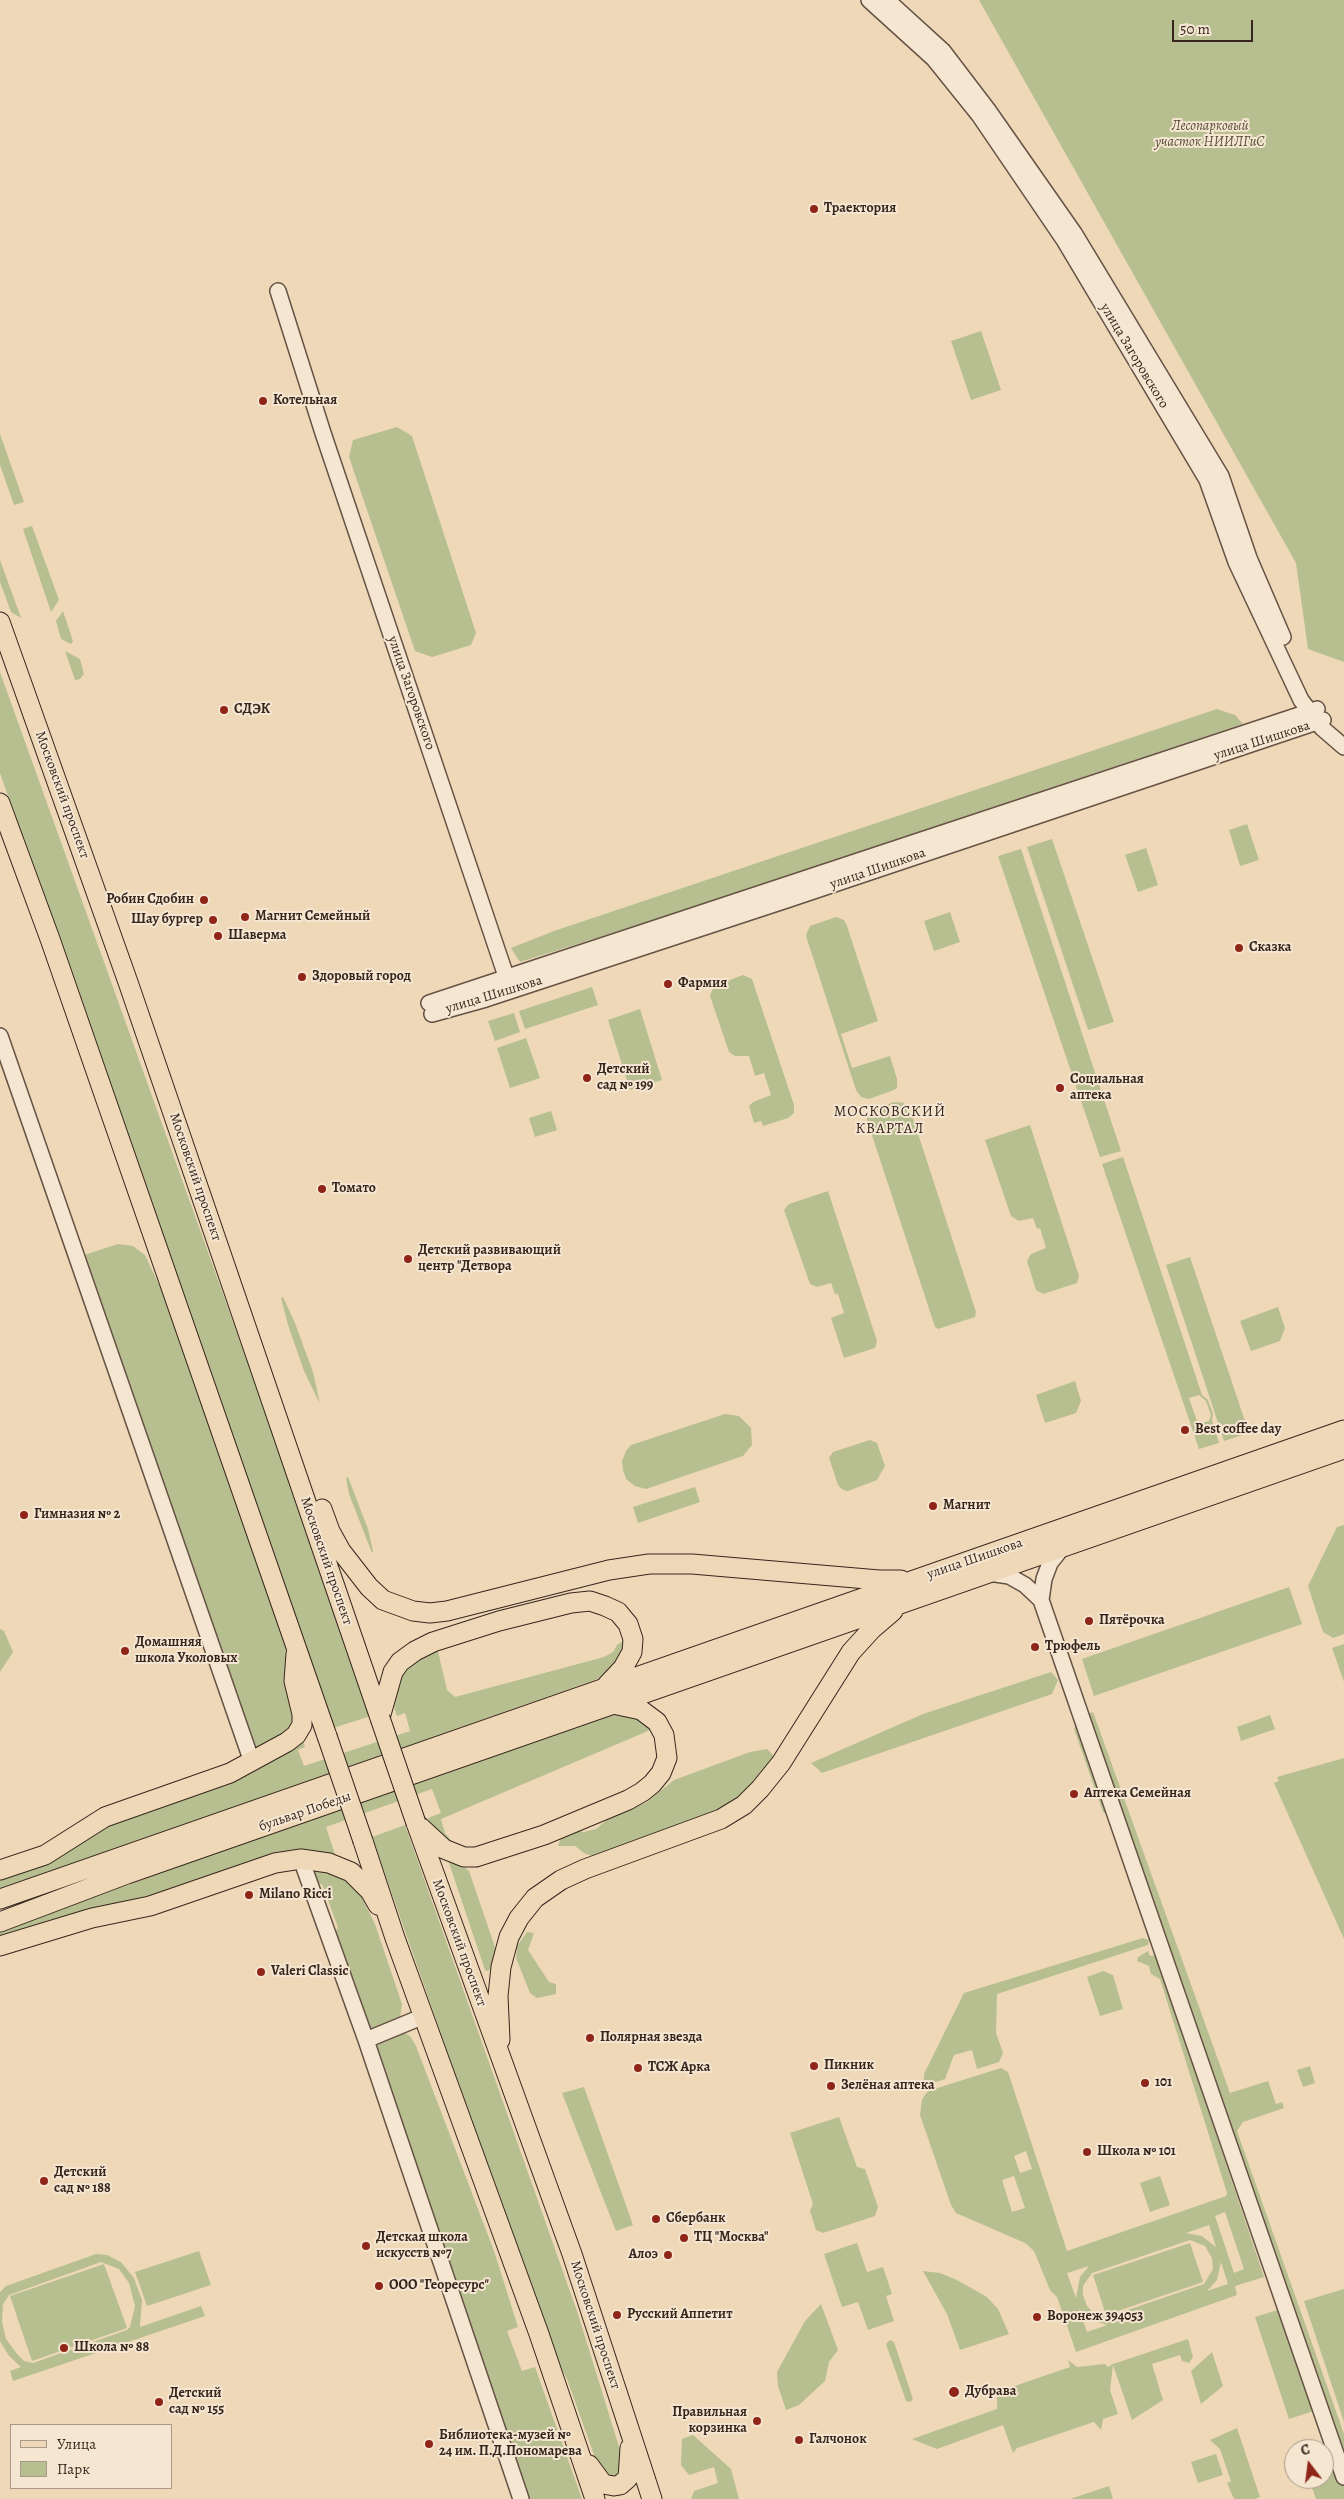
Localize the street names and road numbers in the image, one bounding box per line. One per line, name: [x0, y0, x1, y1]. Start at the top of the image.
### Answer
street label: улица Загоровского: [1096, 300, 1172, 412]
street label: улица Загоровского: [384, 634, 438, 752]
street label: улица Шишкова: [1212, 718, 1312, 764]
street label: Московский проспект: [31, 729, 93, 861]
street label: улица Шишкова: [828, 845, 928, 893]
street label: улица Шишкова: [444, 972, 544, 1018]
street label: Московский проспект: [165, 1111, 225, 1243]
street label: Московский проспект: [296, 1495, 356, 1627]
street label: улица Шишкова: [925, 1535, 1025, 1583]
street label: бульвар Победы: [257, 1788, 353, 1836]
street label: Московский проспект: [428, 1877, 490, 2009]
street label: Московский проспект: [566, 2259, 624, 2391]

